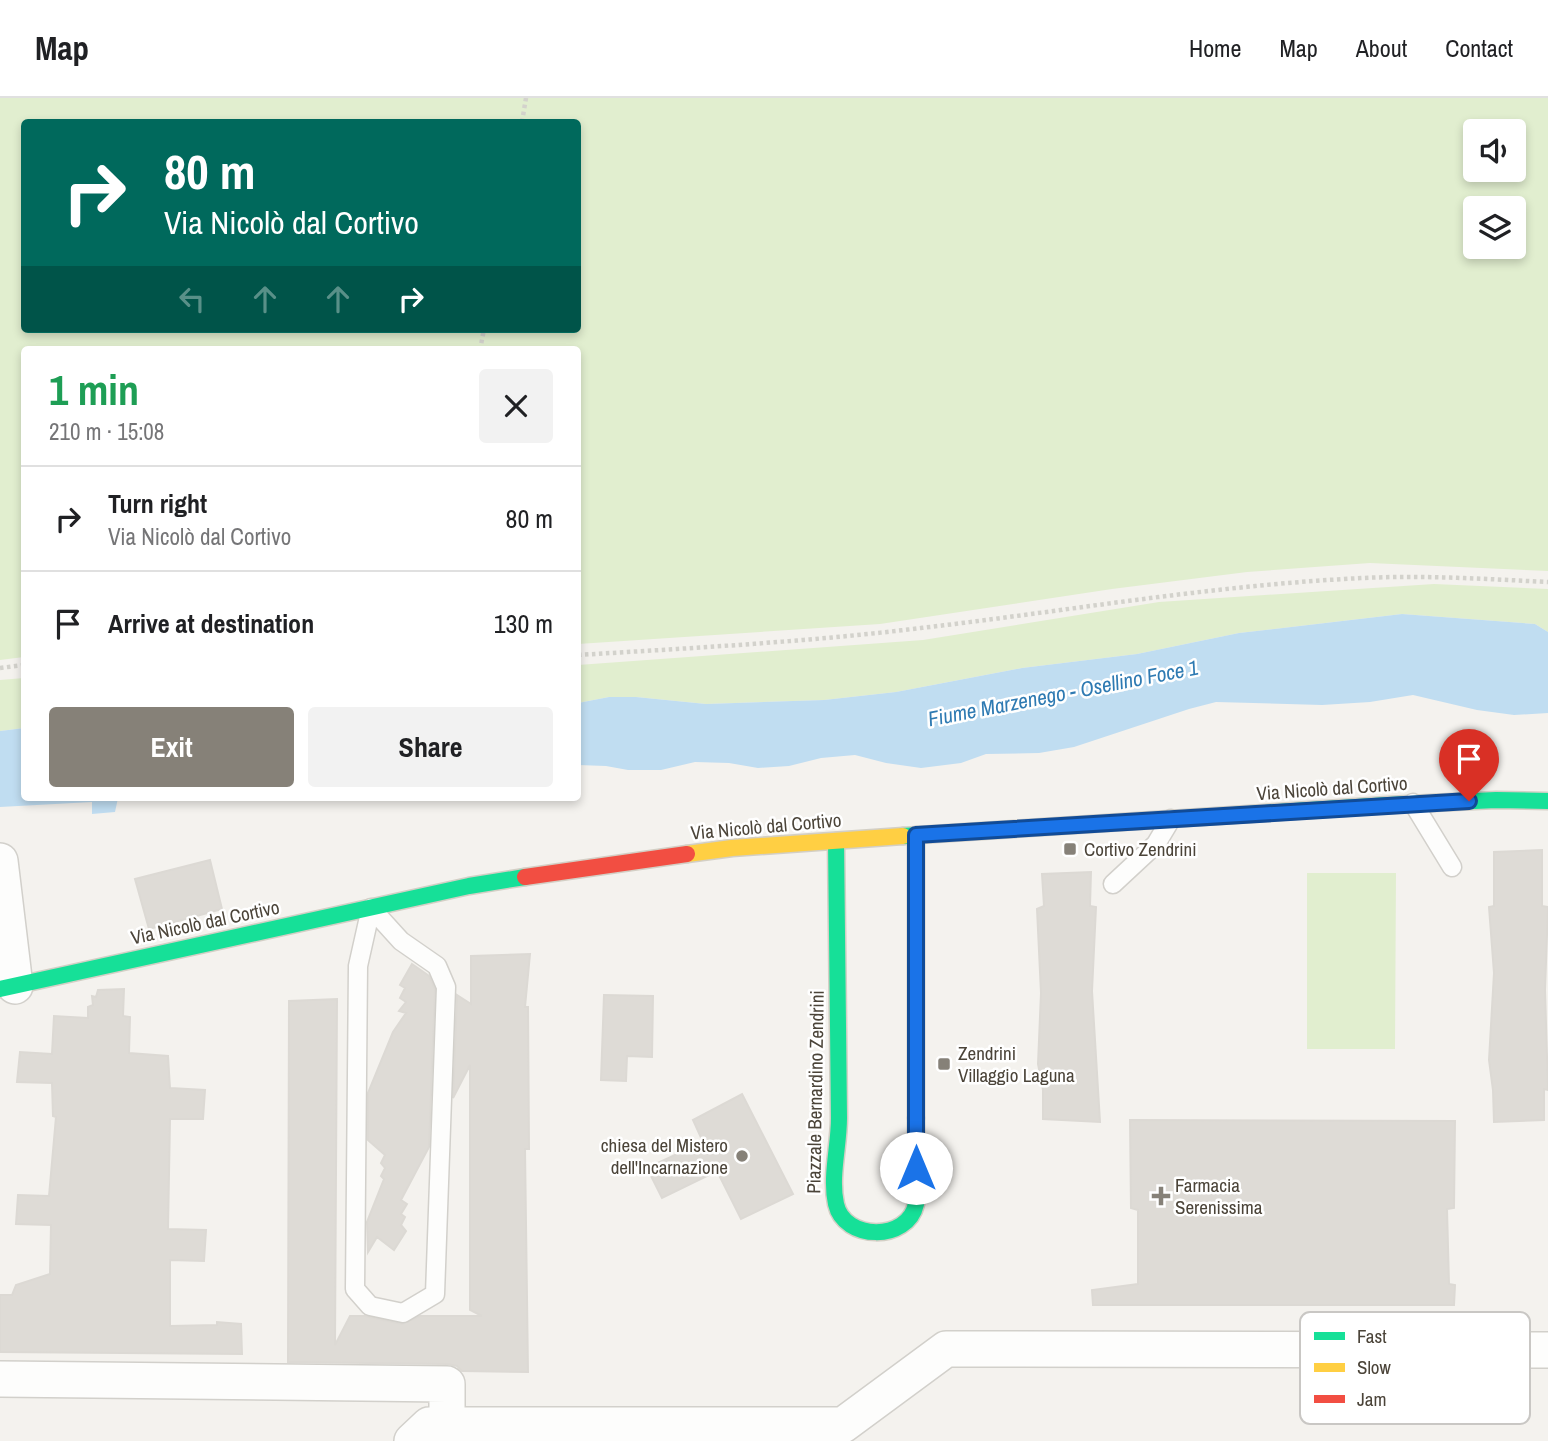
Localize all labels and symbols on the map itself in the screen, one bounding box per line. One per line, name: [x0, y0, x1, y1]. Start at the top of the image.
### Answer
water label: Fiume Marzenego - Osellino Foce 1: [925, 653, 1201, 733]
pin: [1439, 729, 1499, 801]
street label: Via Nicolò dal Cortivo: [1256, 770, 1408, 806]
street label: Via Nicolò dal Cortivo: [690, 806, 842, 846]
place label: Cortivo Zendrini: [1084, 836, 1197, 862]
marker: Cortivo Zendrini: [1062, 841, 1078, 857]
street label: Via Nicolò dal Cortivo: [128, 894, 282, 950]
street label: Piazzale Bernardino Zendrini: [800, 990, 830, 1194]
place label: Zendrini Villaggio Laguna: [958, 1040, 1075, 1088]
marker: Zendrini Villaggio Laguna: [936, 1056, 952, 1072]
position arrow: [879, 1131, 953, 1205]
place label: chiesa del Mistero dell'Incarnazione: [601, 1132, 728, 1180]
marker: chiesa del Mistero dell'Incarnazione: [734, 1148, 750, 1164]
place label: Farmacia Serenissima: [1175, 1172, 1263, 1220]
marker: Farmacia Serenissima: [1153, 1188, 1169, 1204]
legend: [1300, 1312, 1530, 1424]
text: Fast: [1357, 1323, 1387, 1349]
text: Slow: [1357, 1354, 1392, 1380]
text: Jam: [1357, 1386, 1386, 1412]

